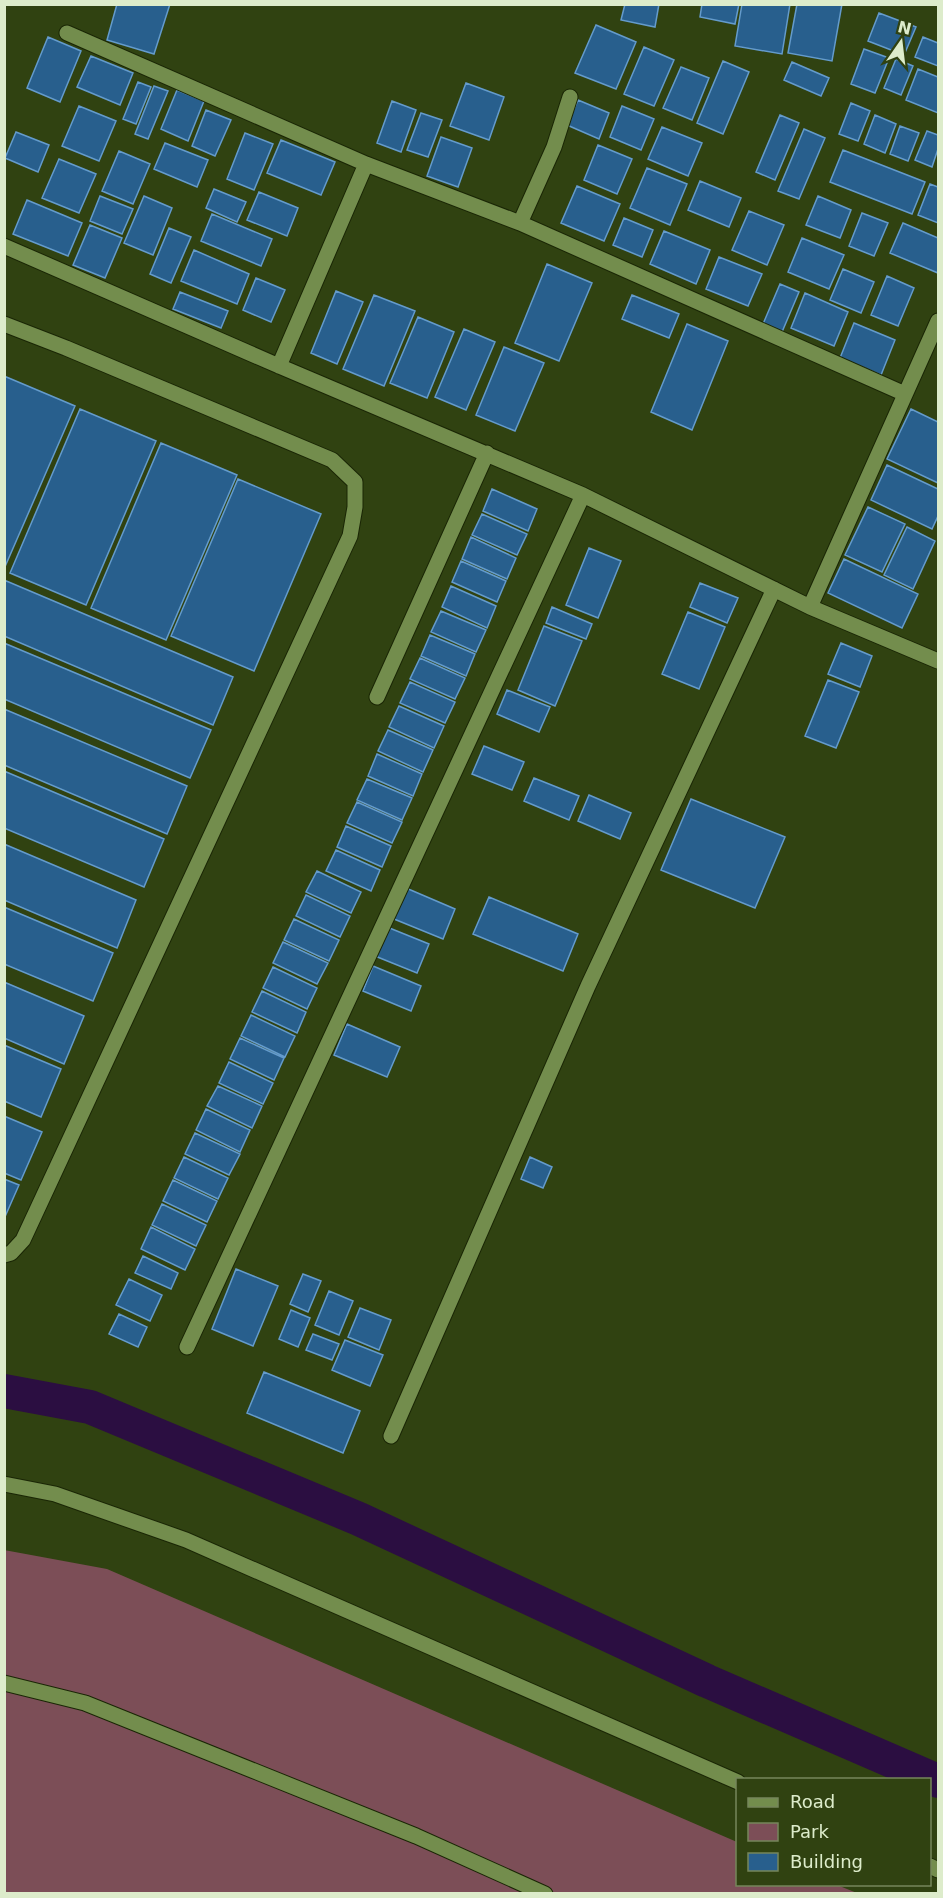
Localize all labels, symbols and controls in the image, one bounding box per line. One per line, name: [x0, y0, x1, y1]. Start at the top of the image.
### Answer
north arrow: [871, 12, 931, 72]
text: N: [896, 17, 913, 39]
legend: [736, 1778, 931, 1886]
text: Road: [790, 1791, 835, 1812]
text: Park: [790, 1821, 829, 1842]
text: Building: [790, 1851, 863, 1872]

